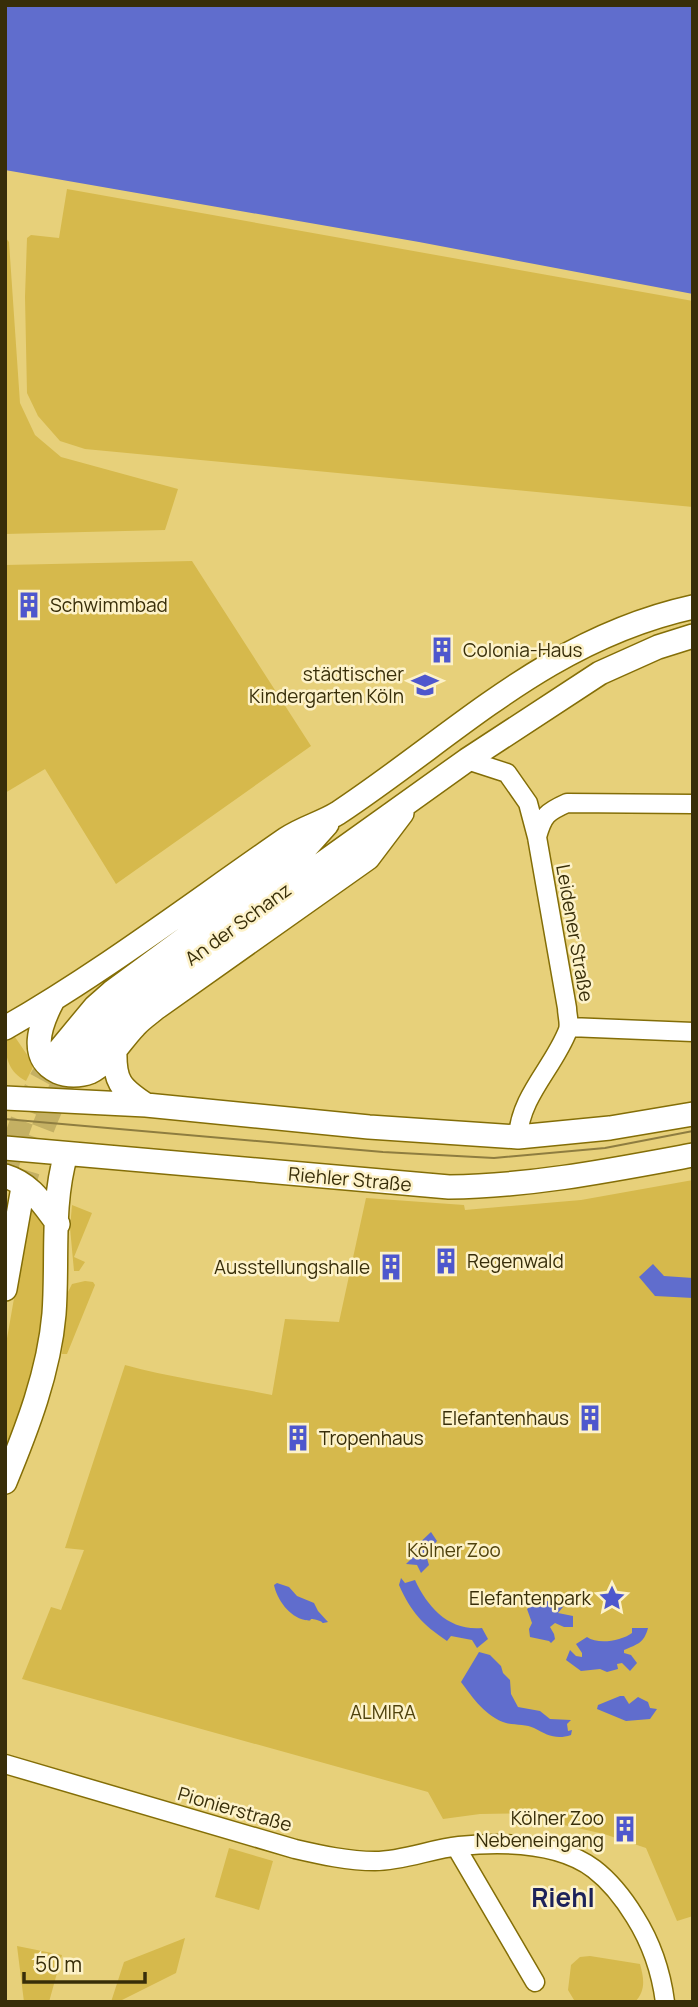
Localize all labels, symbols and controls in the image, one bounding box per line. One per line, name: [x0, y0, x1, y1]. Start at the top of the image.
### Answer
building icon: Schwimmbad: [14, 590, 44, 620]
place label: Schwimmbad: [50, 592, 168, 618]
building icon: Colonia-Haus: [427, 635, 457, 665]
place label: Colonia-Haus: [463, 637, 583, 663]
place label: städtischer Kindergarten Köln: [249, 661, 404, 709]
school or university icon: städtischer Kindergarten Köln: [410, 670, 440, 700]
street label: Leidener Straße: [550, 862, 600, 1004]
street label: An der Schanz: [180, 877, 296, 971]
street label: Riehler Straße: [287, 1161, 413, 1197]
building icon: Regenwald: [431, 1246, 461, 1276]
place label: Regenwald: [467, 1248, 564, 1274]
building icon: Ausstellungshalle: [376, 1252, 406, 1282]
place label: Ausstellungshalle: [214, 1254, 370, 1280]
building icon: Elefantenhaus: [575, 1403, 605, 1433]
place label: Elefantenhaus: [442, 1405, 569, 1431]
building icon: Tropenhaus: [283, 1423, 313, 1453]
place label: Tropenhaus: [319, 1425, 424, 1451]
park label: Kölner Zoo: [407, 1537, 501, 1563]
place icon: Elefantenpark: [597, 1583, 627, 1613]
place label: Elefantenpark: [469, 1585, 592, 1611]
park label: ALMIRA: [350, 1699, 416, 1725]
street label: Pionierstraße: [175, 1780, 295, 1838]
place label: Kölner Zoo Nebeneingang: [475, 1805, 604, 1853]
building icon: Kölner Zoo Nebeneingang: [610, 1814, 640, 1844]
district label: Riehl: [531, 1879, 595, 1915]
scale bar: [24, 1940, 145, 1984]
text: 50 m: [35, 1950, 82, 1978]

